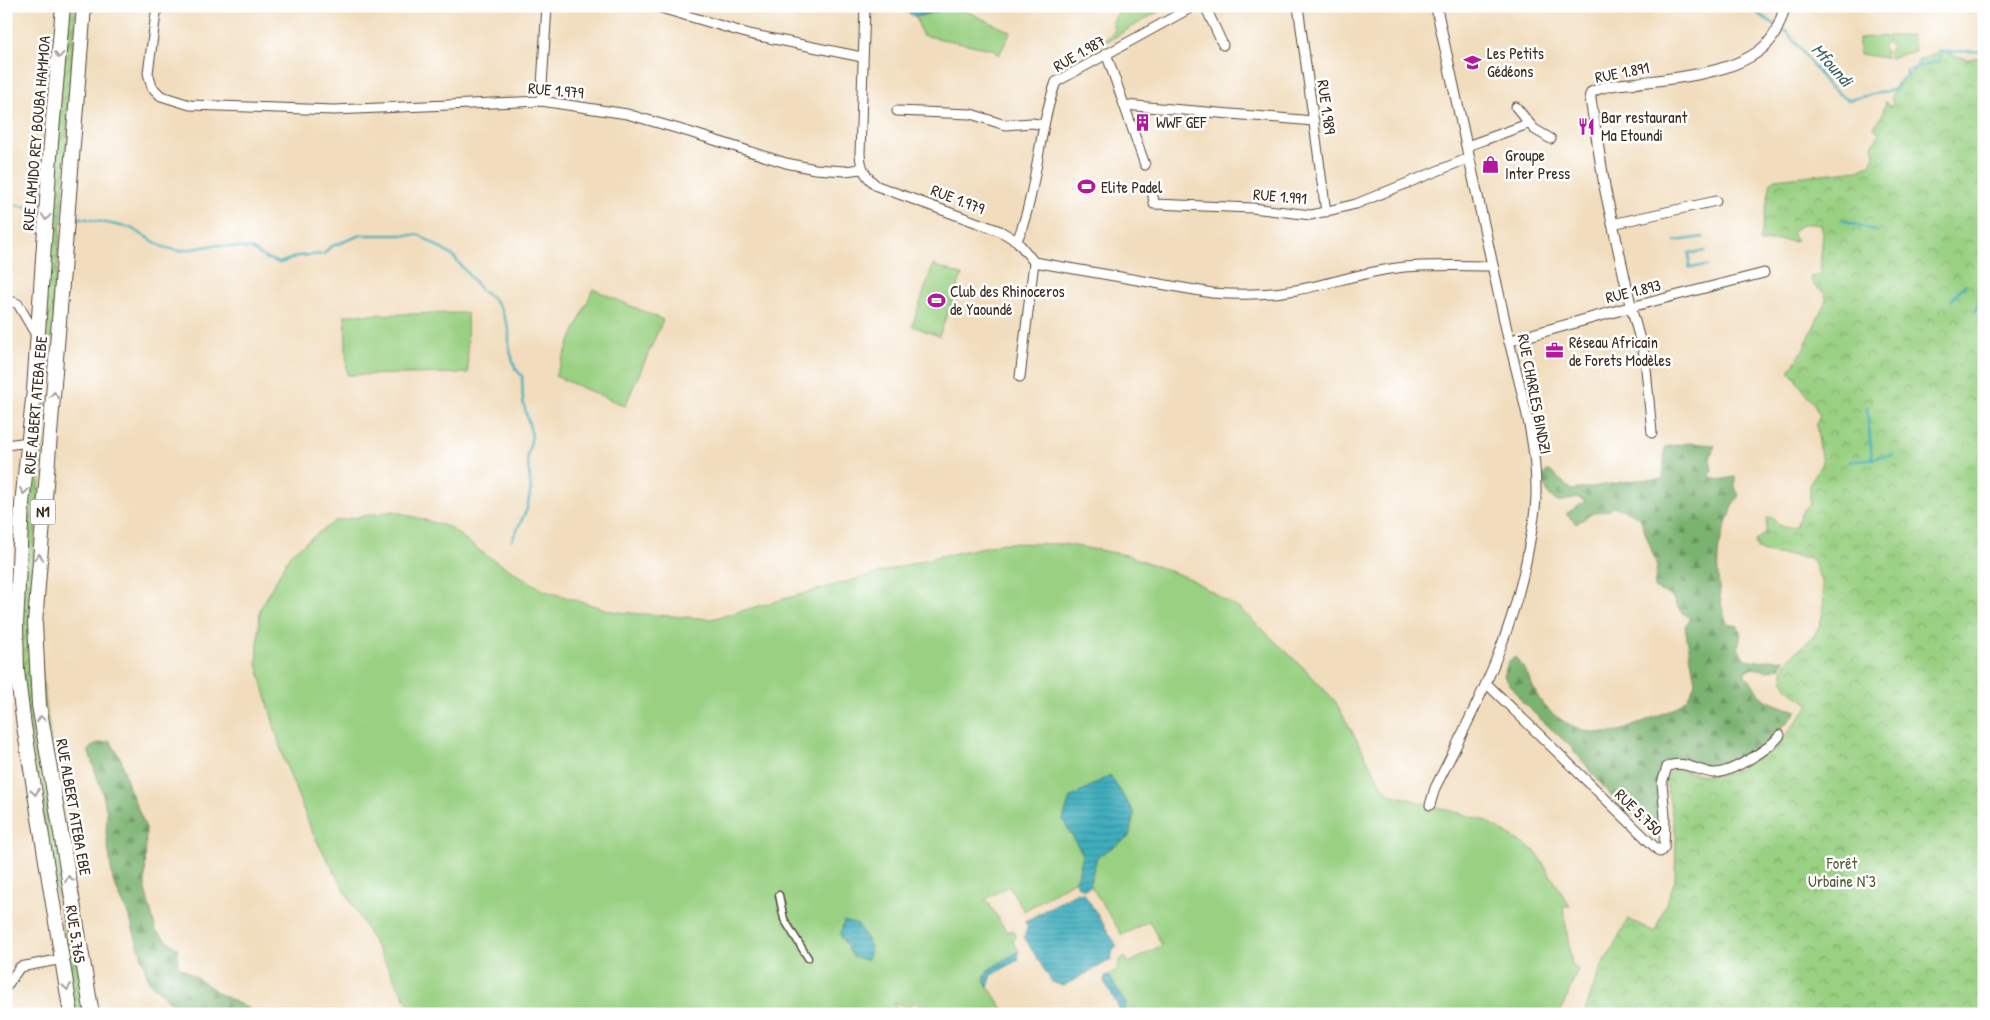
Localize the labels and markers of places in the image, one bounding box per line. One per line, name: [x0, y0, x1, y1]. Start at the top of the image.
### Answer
place label: Les Petits Gédéons: [1487, 42, 1544, 82]
school or university icon: Les Petits Gédéons: [1463, 52, 1483, 72]
place label: Bar restaurant Ma Etoundi: [1601, 106, 1688, 146]
place label: WWF GEF: [1156, 111, 1207, 133]
building icon: WWF GEF: [1132, 112, 1152, 132]
restaurant icon: Bar restaurant Ma Etoundi: [1577, 116, 1597, 136]
place label: Groupe Inter Press: [1505, 144, 1570, 184]
shop icon: Groupe Inter Press: [1481, 154, 1501, 174]
place label: Elite Padel: [1101, 176, 1163, 198]
sports icon: Elite Padel: [1077, 177, 1097, 197]
place label: Club des Rhinoceros de Yaoundé: [950, 280, 1065, 320]
sports icon: Club des Rhinoceros de Yaoundé: [926, 290, 946, 310]
place label: Réseau Africain de Forets Modèles: [1569, 331, 1671, 371]
office icon: Réseau Africain de Forets Modèles: [1545, 341, 1565, 361]

